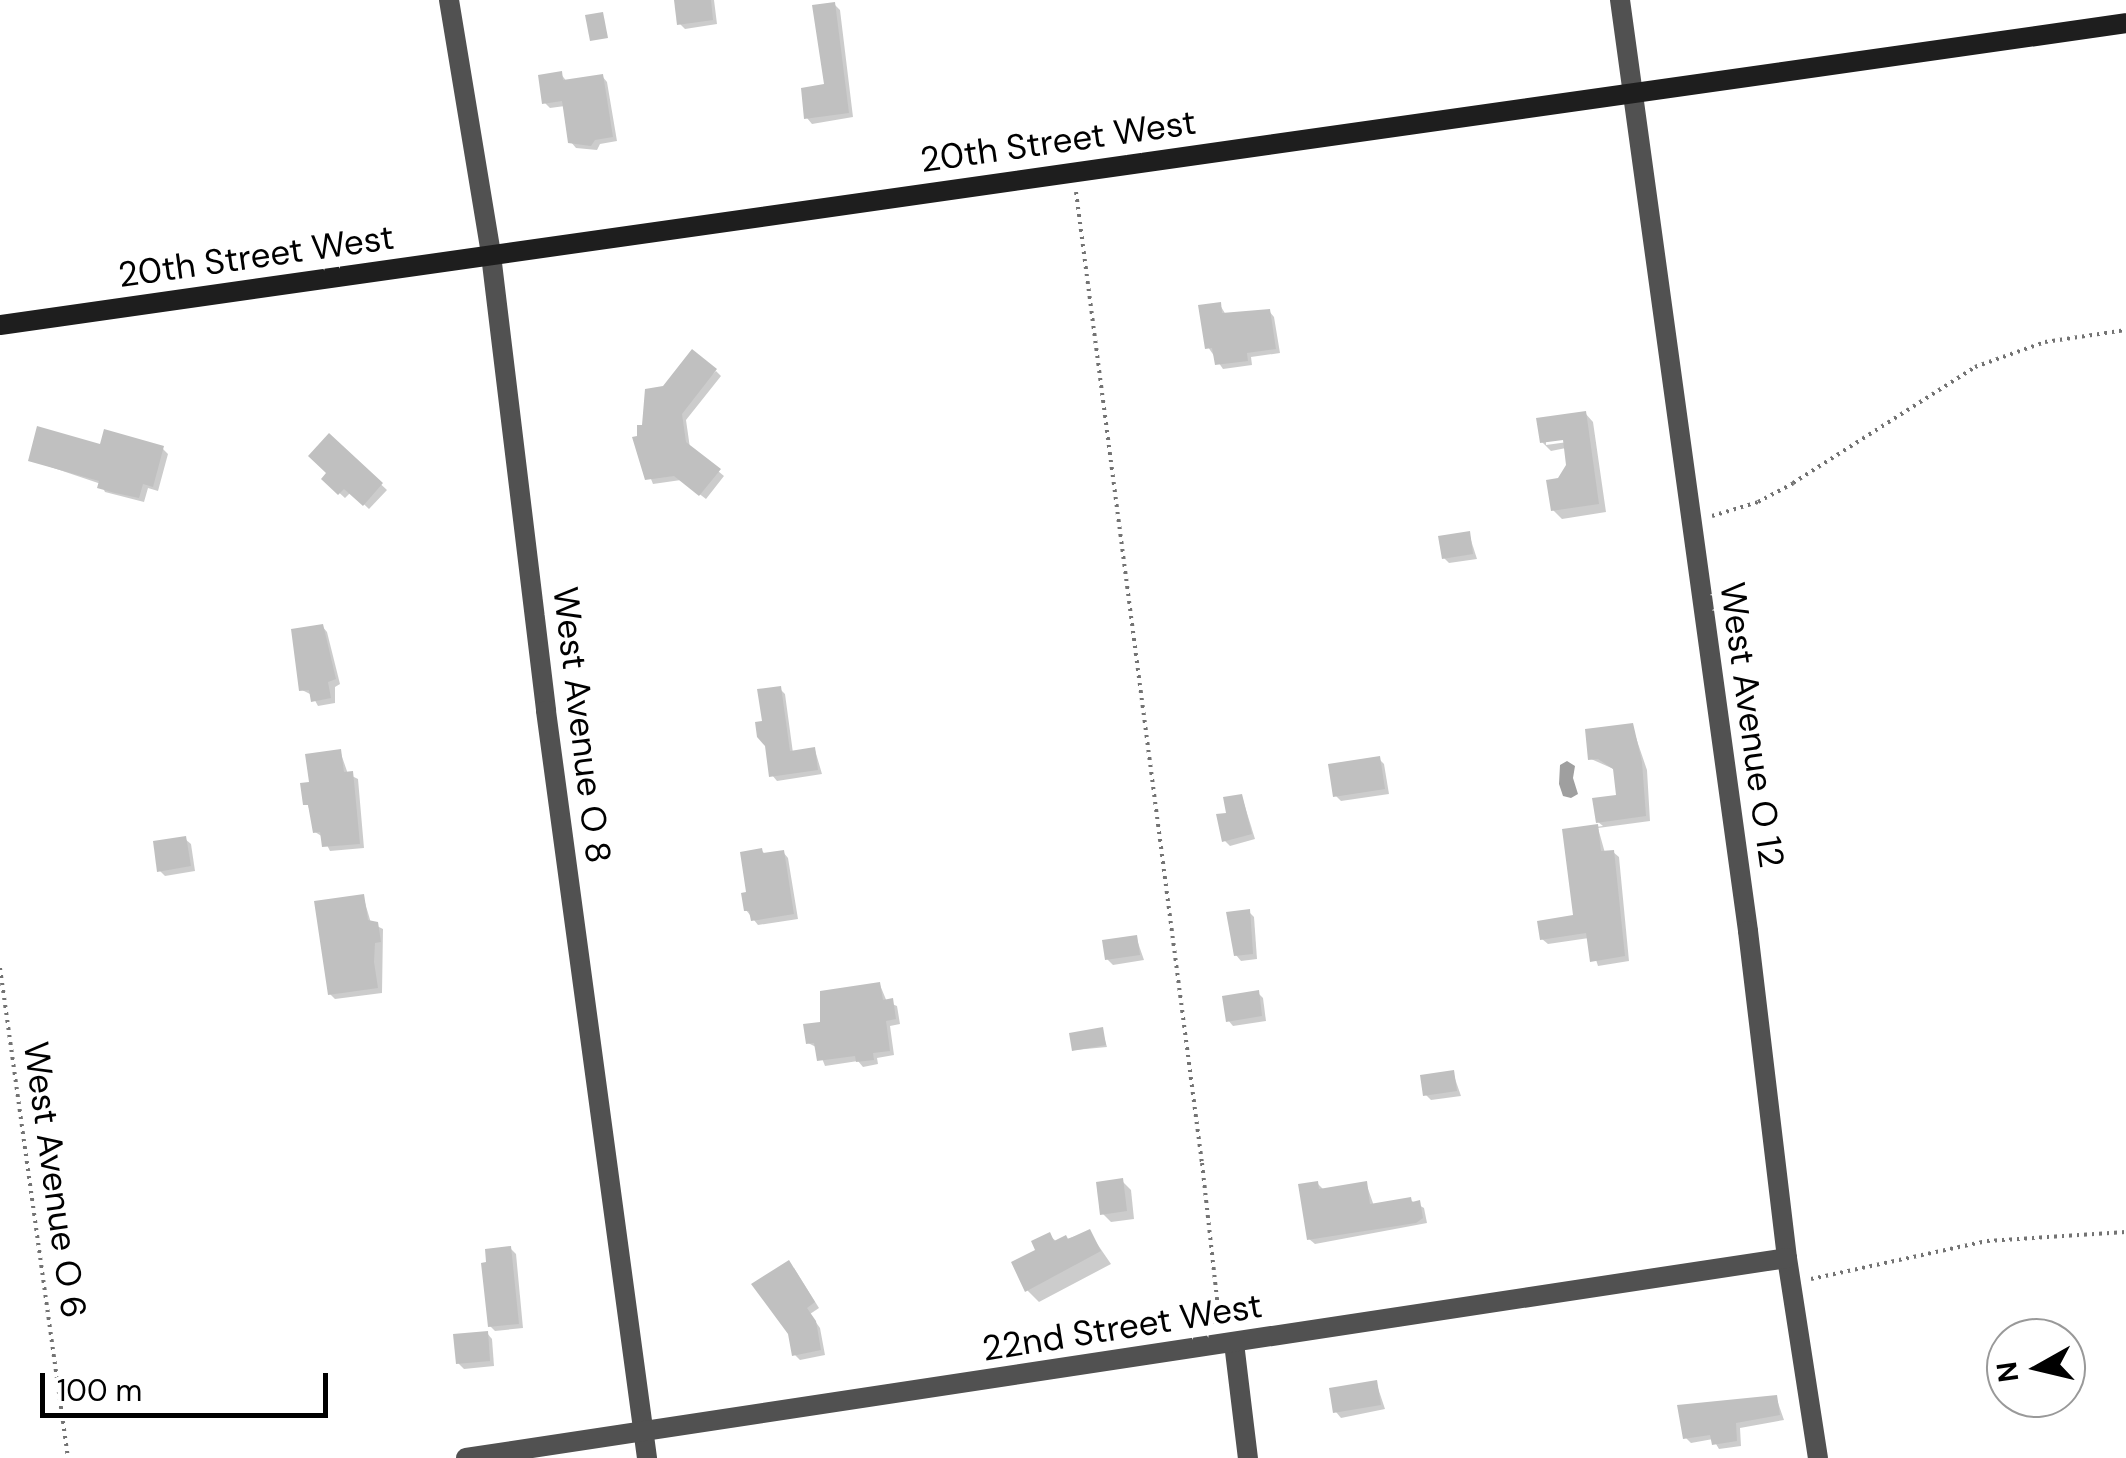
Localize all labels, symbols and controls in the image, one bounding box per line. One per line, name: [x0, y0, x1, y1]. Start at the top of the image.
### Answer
street label: 20th Street West: [917, 101, 1199, 181]
street label: 20th Street West: [115, 216, 397, 296]
street label: West Avenue O 12: [1711, 580, 1793, 870]
street label: West Avenue O 8: [544, 585, 620, 865]
street label: West Avenue O 6: [15, 1039, 95, 1321]
street label: 22nd Street West: [979, 1284, 1265, 1370]
north arrow: [1986, 1318, 2086, 1418]
scale bar: [45, 1353, 332, 1415]
text: N: [1988, 1359, 2028, 1385]
text: 100 m: [57, 1371, 142, 1410]

